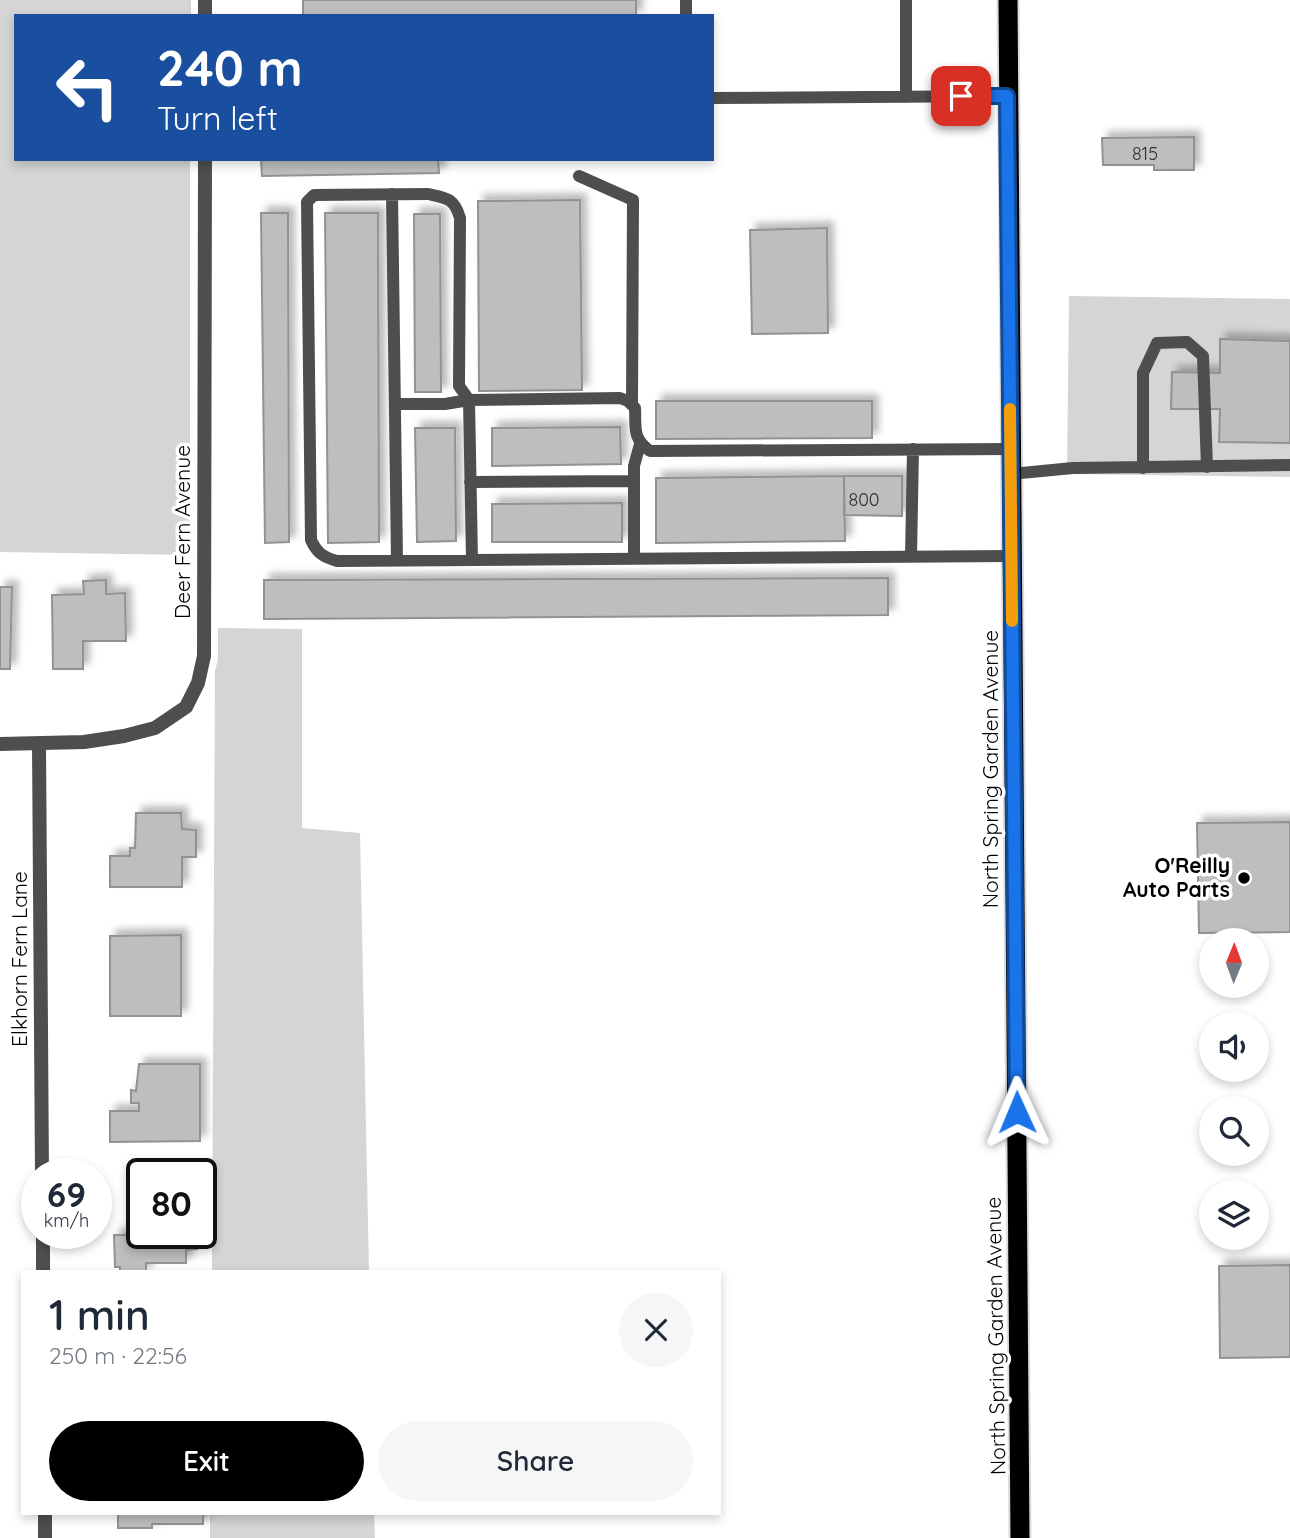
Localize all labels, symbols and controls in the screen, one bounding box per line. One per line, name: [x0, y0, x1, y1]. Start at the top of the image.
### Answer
text: 240 m: [157, 37, 303, 98]
icon: left: [42, 42, 133, 133]
pin: [931, 66, 991, 126]
icon: arrive: [942, 77, 980, 115]
text: Turn left: [157, 98, 278, 138]
house number: 815: [1132, 142, 1158, 165]
street label: Deer Fern Avenue: [169, 445, 195, 619]
house number: 800: [848, 488, 880, 511]
street label: North Spring Garden Avenue: [977, 630, 1003, 908]
place label: O'Reilly Auto Parts: [1123, 852, 1230, 902]
marker: O'Reilly Auto Parts: [1236, 870, 1252, 886]
street label: Elkhorn Fern Lane: [6, 871, 32, 1047]
north arrow: [1199, 928, 1269, 998]
map controls: [1199, 928, 1269, 1250]
button: sound: [1199, 1012, 1269, 1082]
position arrow: [980, 1075, 1054, 1149]
button: search: [1199, 1096, 1269, 1166]
speed limit sign: 80: [126, 1158, 217, 1249]
text: 69: [47, 1172, 86, 1216]
button: layers: [1199, 1180, 1269, 1250]
street label: North Spring Garden Avenue: [980, 1197, 1010, 1475]
text: km/h: [44, 1209, 89, 1232]
text: 1 min: [49, 1288, 150, 1341]
button: close: [619, 1293, 693, 1367]
text: 250 m · 22:56: [49, 1341, 187, 1370]
button: Exit: [49, 1421, 364, 1501]
button: Share: [378, 1421, 693, 1501]

